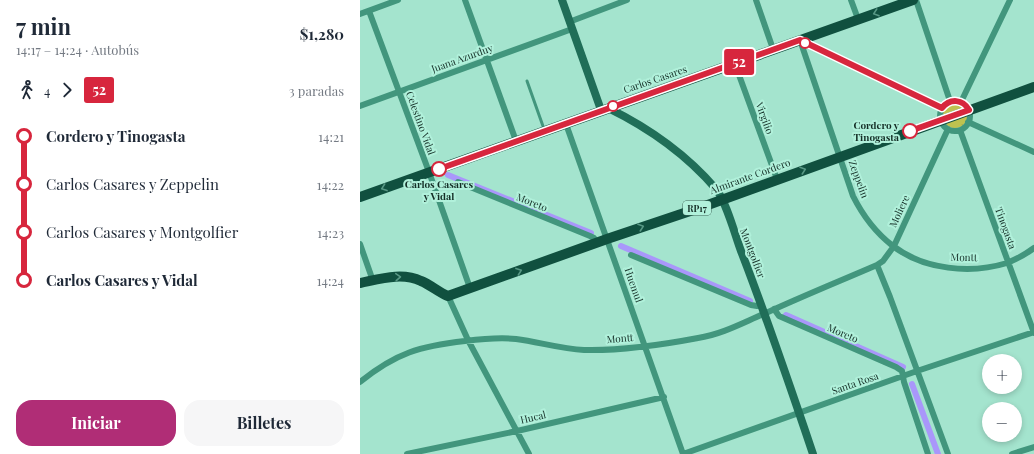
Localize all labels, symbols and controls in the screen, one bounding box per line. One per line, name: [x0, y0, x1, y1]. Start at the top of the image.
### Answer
one-way arrow: [873, 8, 880, 16]
text: 7 min: [16, 11, 71, 41]
text: $1,280: [300, 24, 344, 44]
unlabelled marker: [799, 37, 811, 49]
street label: Juana Azurduy: [428, 40, 495, 76]
text: 14:17 – 14:24 · Autobús: [16, 41, 139, 58]
line badge: 52: [721, 49, 757, 75]
text: 52: [732, 52, 746, 71]
street label: Carlos Casares: [621, 62, 689, 96]
icon: walk: [16, 79, 38, 101]
icon: forward: [56, 79, 78, 101]
text: 52: [92, 80, 106, 99]
text: 4: [44, 82, 50, 99]
text: 3 paradas: [289, 82, 344, 99]
street label: Celestino Vidal: [403, 89, 439, 157]
street label: Virgilio: [752, 99, 777, 136]
unlabelled marker: [607, 100, 619, 112]
place label: Cordero y Tinogasta: [853, 118, 900, 144]
marker: Cordero y Tinogasta: [902, 123, 918, 139]
text: Cordero y Tinogasta: [46, 126, 185, 146]
text: 14:21: [318, 128, 344, 145]
street label: Almirante Cordero: [707, 155, 793, 197]
street label: Zeppelin: [846, 158, 872, 200]
marker: Carlos Casares y Vidal: [431, 161, 447, 177]
one-way arrow: [800, 166, 807, 174]
text: Carlos Casares y Zeppelin: [46, 174, 219, 194]
text: 14:22: [317, 176, 344, 193]
place label: Carlos Casares y Vidal: [405, 177, 474, 203]
one-way arrow: [381, 183, 388, 191]
street label: Moreto: [514, 189, 550, 215]
street label: Moliere: [885, 193, 913, 229]
road number: RP17: [683, 201, 711, 215]
street label: Tinogasta: [992, 205, 1020, 251]
text: Carlos Casares y Montgolfier: [46, 222, 239, 242]
one-way arrow: [638, 223, 645, 232]
text: 14:23: [317, 224, 344, 241]
street label: Montgolfier: [737, 226, 769, 281]
street label: Montt: [951, 250, 978, 264]
street label: Huemul: [622, 266, 647, 304]
one-way arrow: [515, 267, 522, 275]
text: Carlos Casares y Vidal: [46, 270, 198, 290]
text: 14:24: [317, 272, 344, 289]
one-way arrow: [395, 273, 401, 282]
street label: Moreto: [825, 320, 861, 346]
street label: Montt: [606, 330, 634, 346]
map controls: [982, 354, 1022, 442]
button: +: [982, 354, 1022, 394]
street label: Santa Rosa: [830, 368, 880, 398]
button: Iniciar: [16, 400, 176, 446]
button: Billetes: [184, 400, 344, 446]
button: −: [982, 402, 1022, 442]
street label: Hucal: [519, 407, 547, 427]

